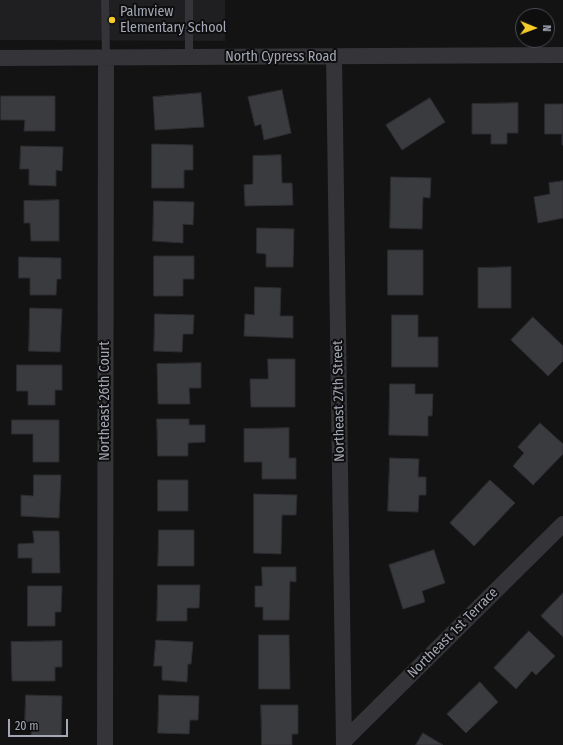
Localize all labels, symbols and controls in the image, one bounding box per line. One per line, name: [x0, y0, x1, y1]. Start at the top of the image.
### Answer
place label: Palmview Elementary School: [120, 4, 227, 36]
north arrow: [515, 8, 555, 48]
marker: Palmview Elementary School: [107, 15, 117, 25]
text: N: [540, 25, 553, 32]
street label: North Cypress Road: [225, 49, 337, 65]
street label: Northeast 27th Street: [330, 340, 348, 462]
street label: Northeast 26th Court: [97, 341, 113, 461]
street label: Northeast 1st Terrace: [404, 584, 502, 682]
scale bar: [10, 711, 70, 737]
text: 20 m: [15, 719, 39, 733]

